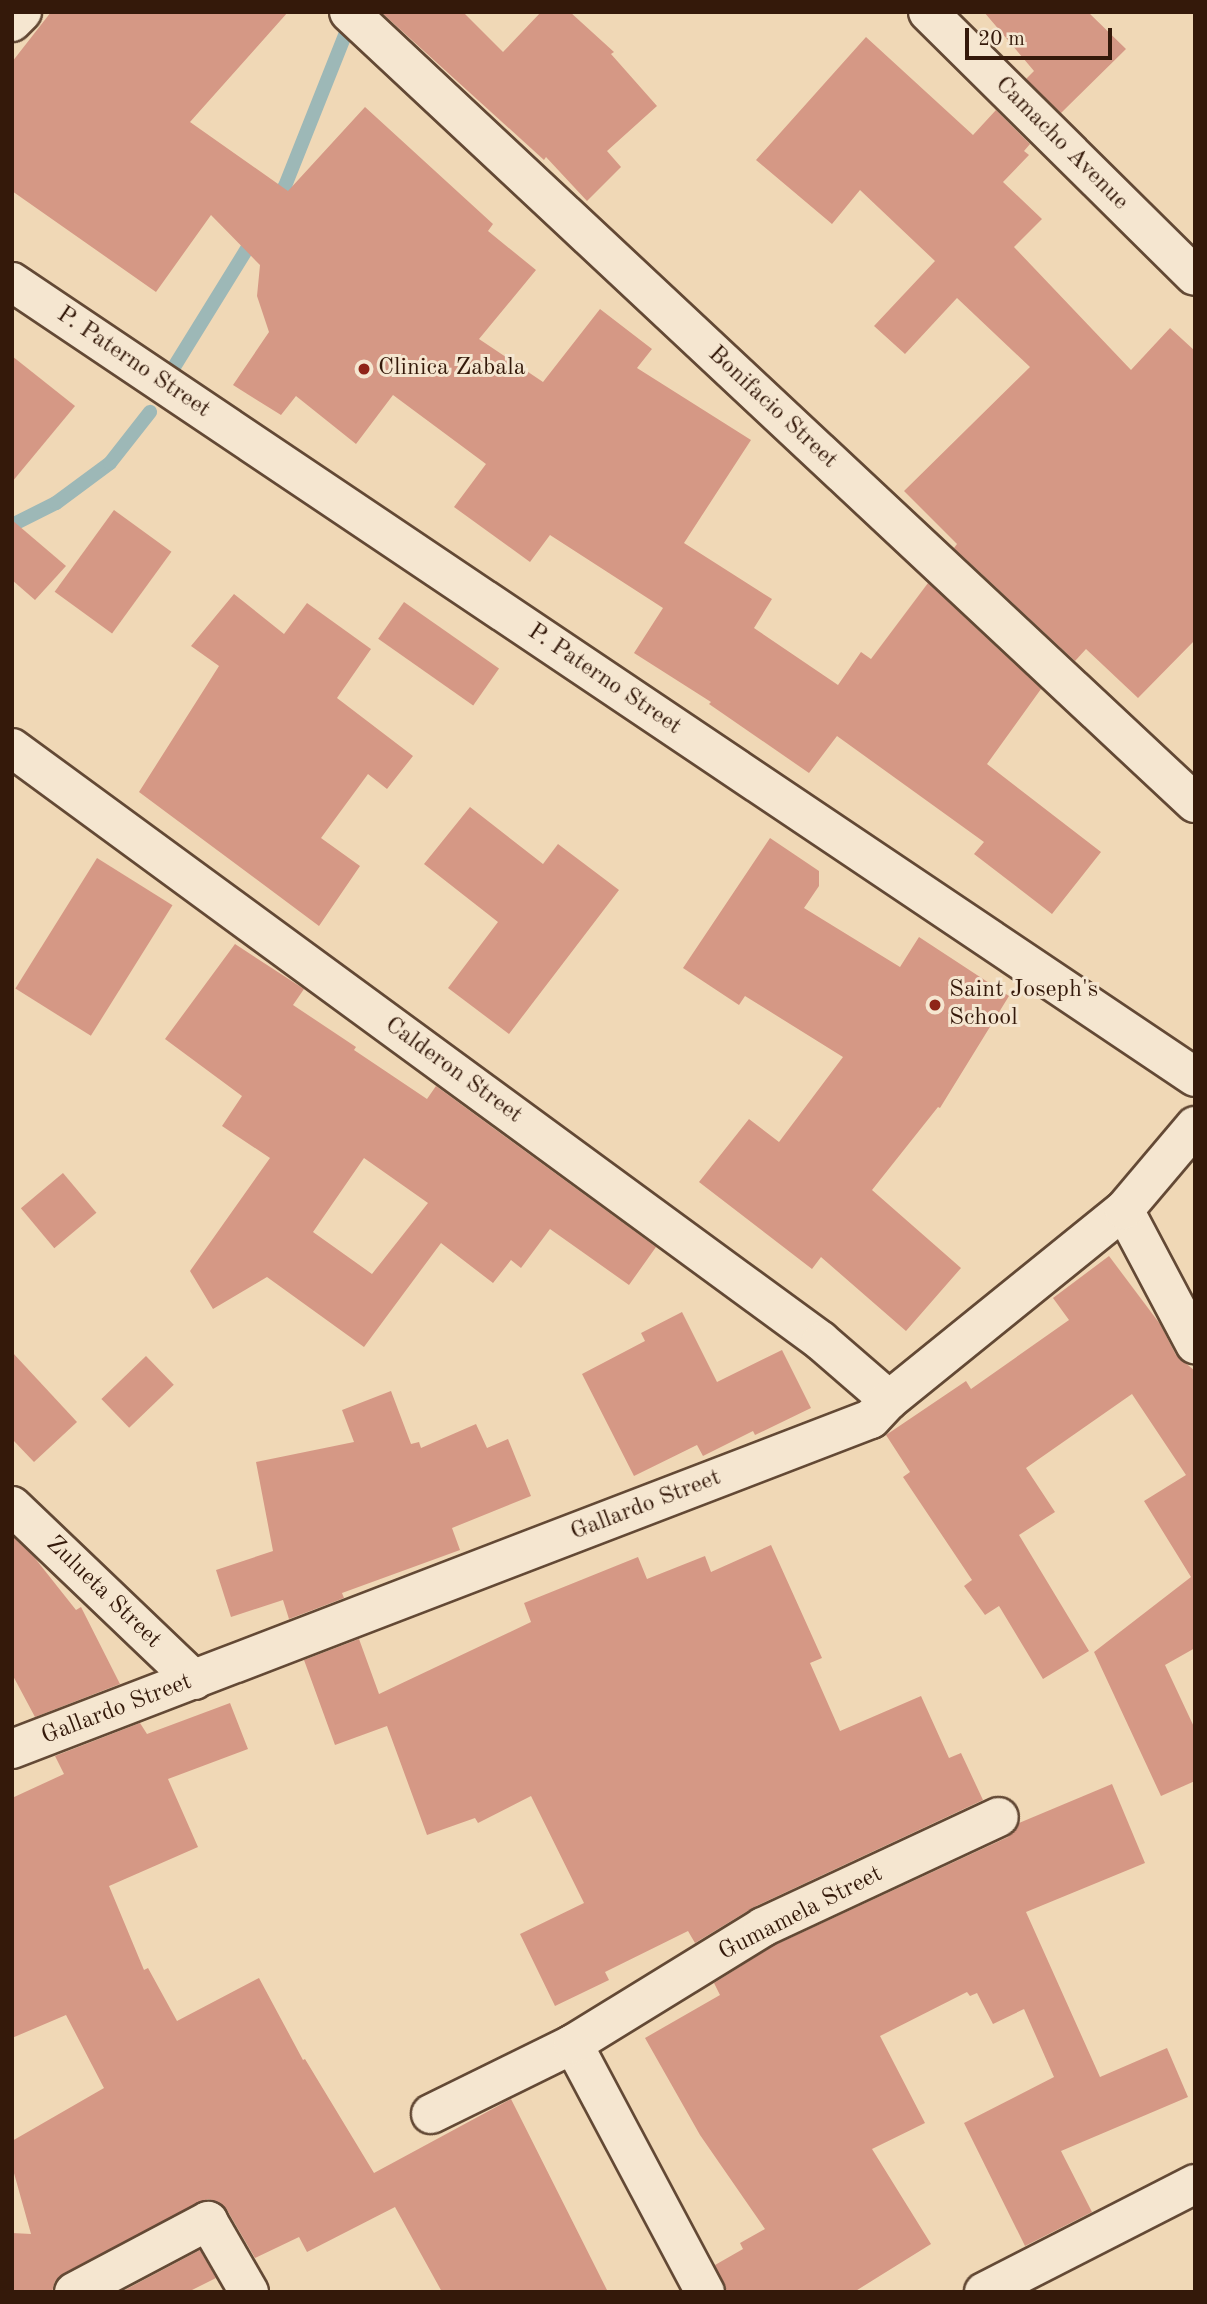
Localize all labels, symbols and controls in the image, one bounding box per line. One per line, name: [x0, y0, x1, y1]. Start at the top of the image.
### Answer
scale bar: [969, 14, 1116, 58]
text: 20 m: [978, 29, 1025, 50]
street label: Camacho Avenue: [988, 71, 1134, 217]
street label: P. Paterno Street: [51, 301, 215, 425]
street label: Bonifacio Street: [701, 341, 843, 475]
place label: Clinica Zabala: [378, 355, 526, 383]
marker: Clinica Zabala: [356, 361, 372, 377]
street label: P. Paterno Street: [522, 618, 686, 742]
place label: Saint Joseph's School: [949, 977, 1098, 1033]
marker: Saint Joseph's School: [927, 997, 943, 1013]
street label: Calderon Street: [379, 1011, 527, 1131]
street label: Gallardo Street: [567, 1464, 725, 1548]
street label: Zulueta Street: [39, 1531, 167, 1655]
street label: Gallardo Street: [38, 1668, 196, 1752]
street label: Gumamela Street: [714, 1860, 888, 1968]

